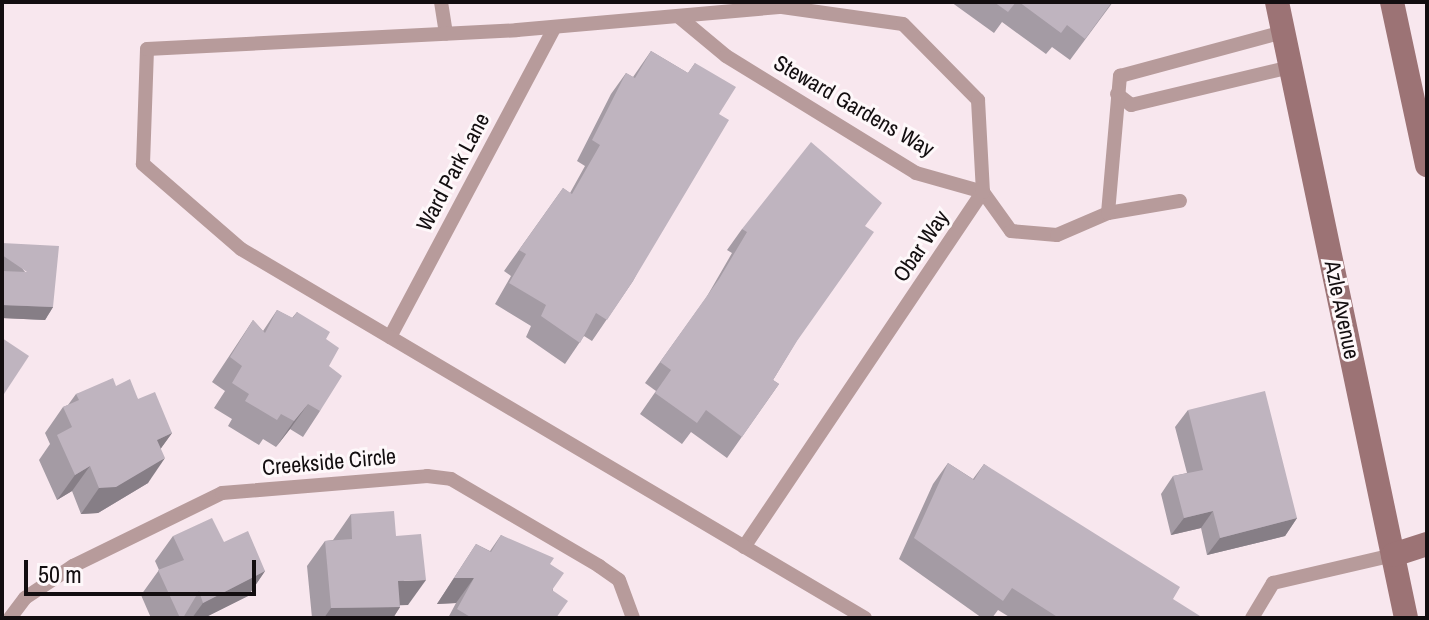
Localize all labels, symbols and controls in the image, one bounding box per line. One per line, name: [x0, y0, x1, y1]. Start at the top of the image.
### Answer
street label: Steward Gardens Way: [769, 49, 939, 163]
street label: Ward Park Lane: [411, 109, 495, 235]
street label: Obar Way: [888, 205, 954, 287]
street label: Azle Avenue: [1319, 258, 1365, 362]
street label: Creekside Circle: [261, 443, 397, 481]
scale bar: [28, 544, 260, 594]
text: 50 m: [38, 558, 82, 590]

